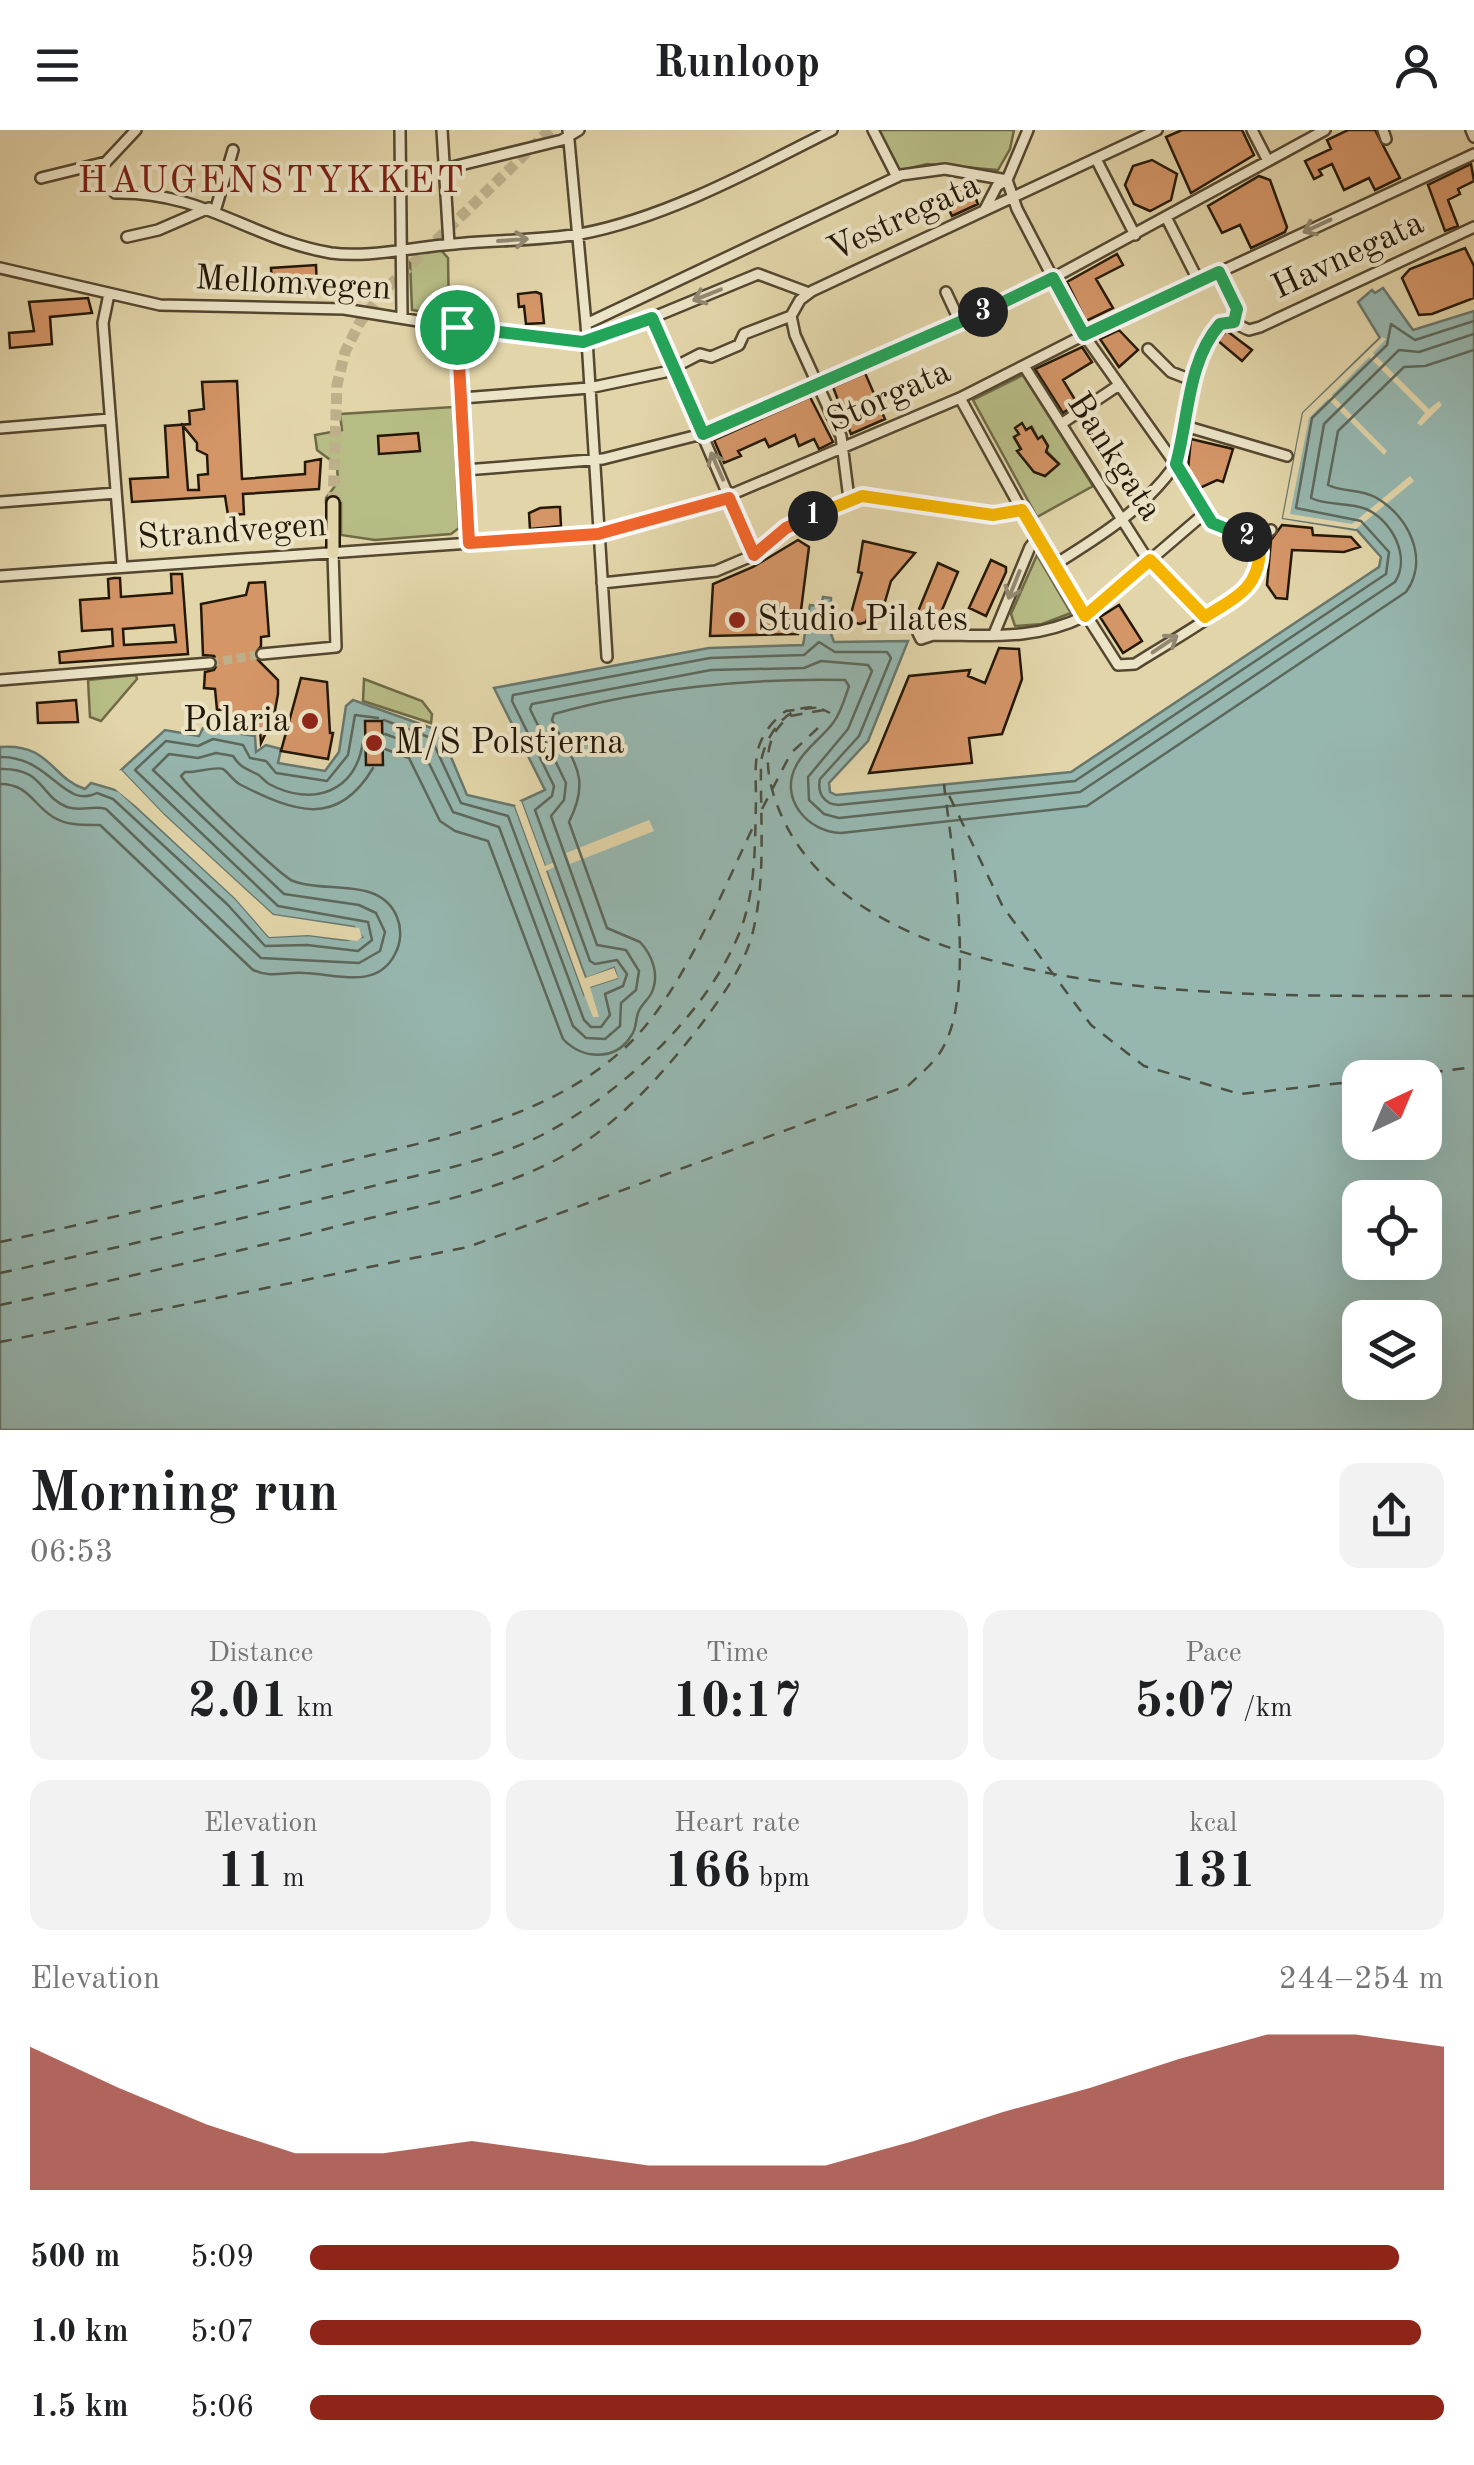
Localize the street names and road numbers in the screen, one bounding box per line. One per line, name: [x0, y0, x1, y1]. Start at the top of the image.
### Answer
street label: Vestregata: [823, 168, 985, 268]
street label: Havnegata: [1267, 206, 1429, 306]
street label: Mellomvegen: [194, 261, 392, 307]
street label: Storgata: [822, 354, 956, 440]
street label: Bankgata: [1060, 387, 1168, 527]
street label: Strandvegen: [136, 508, 328, 556]

